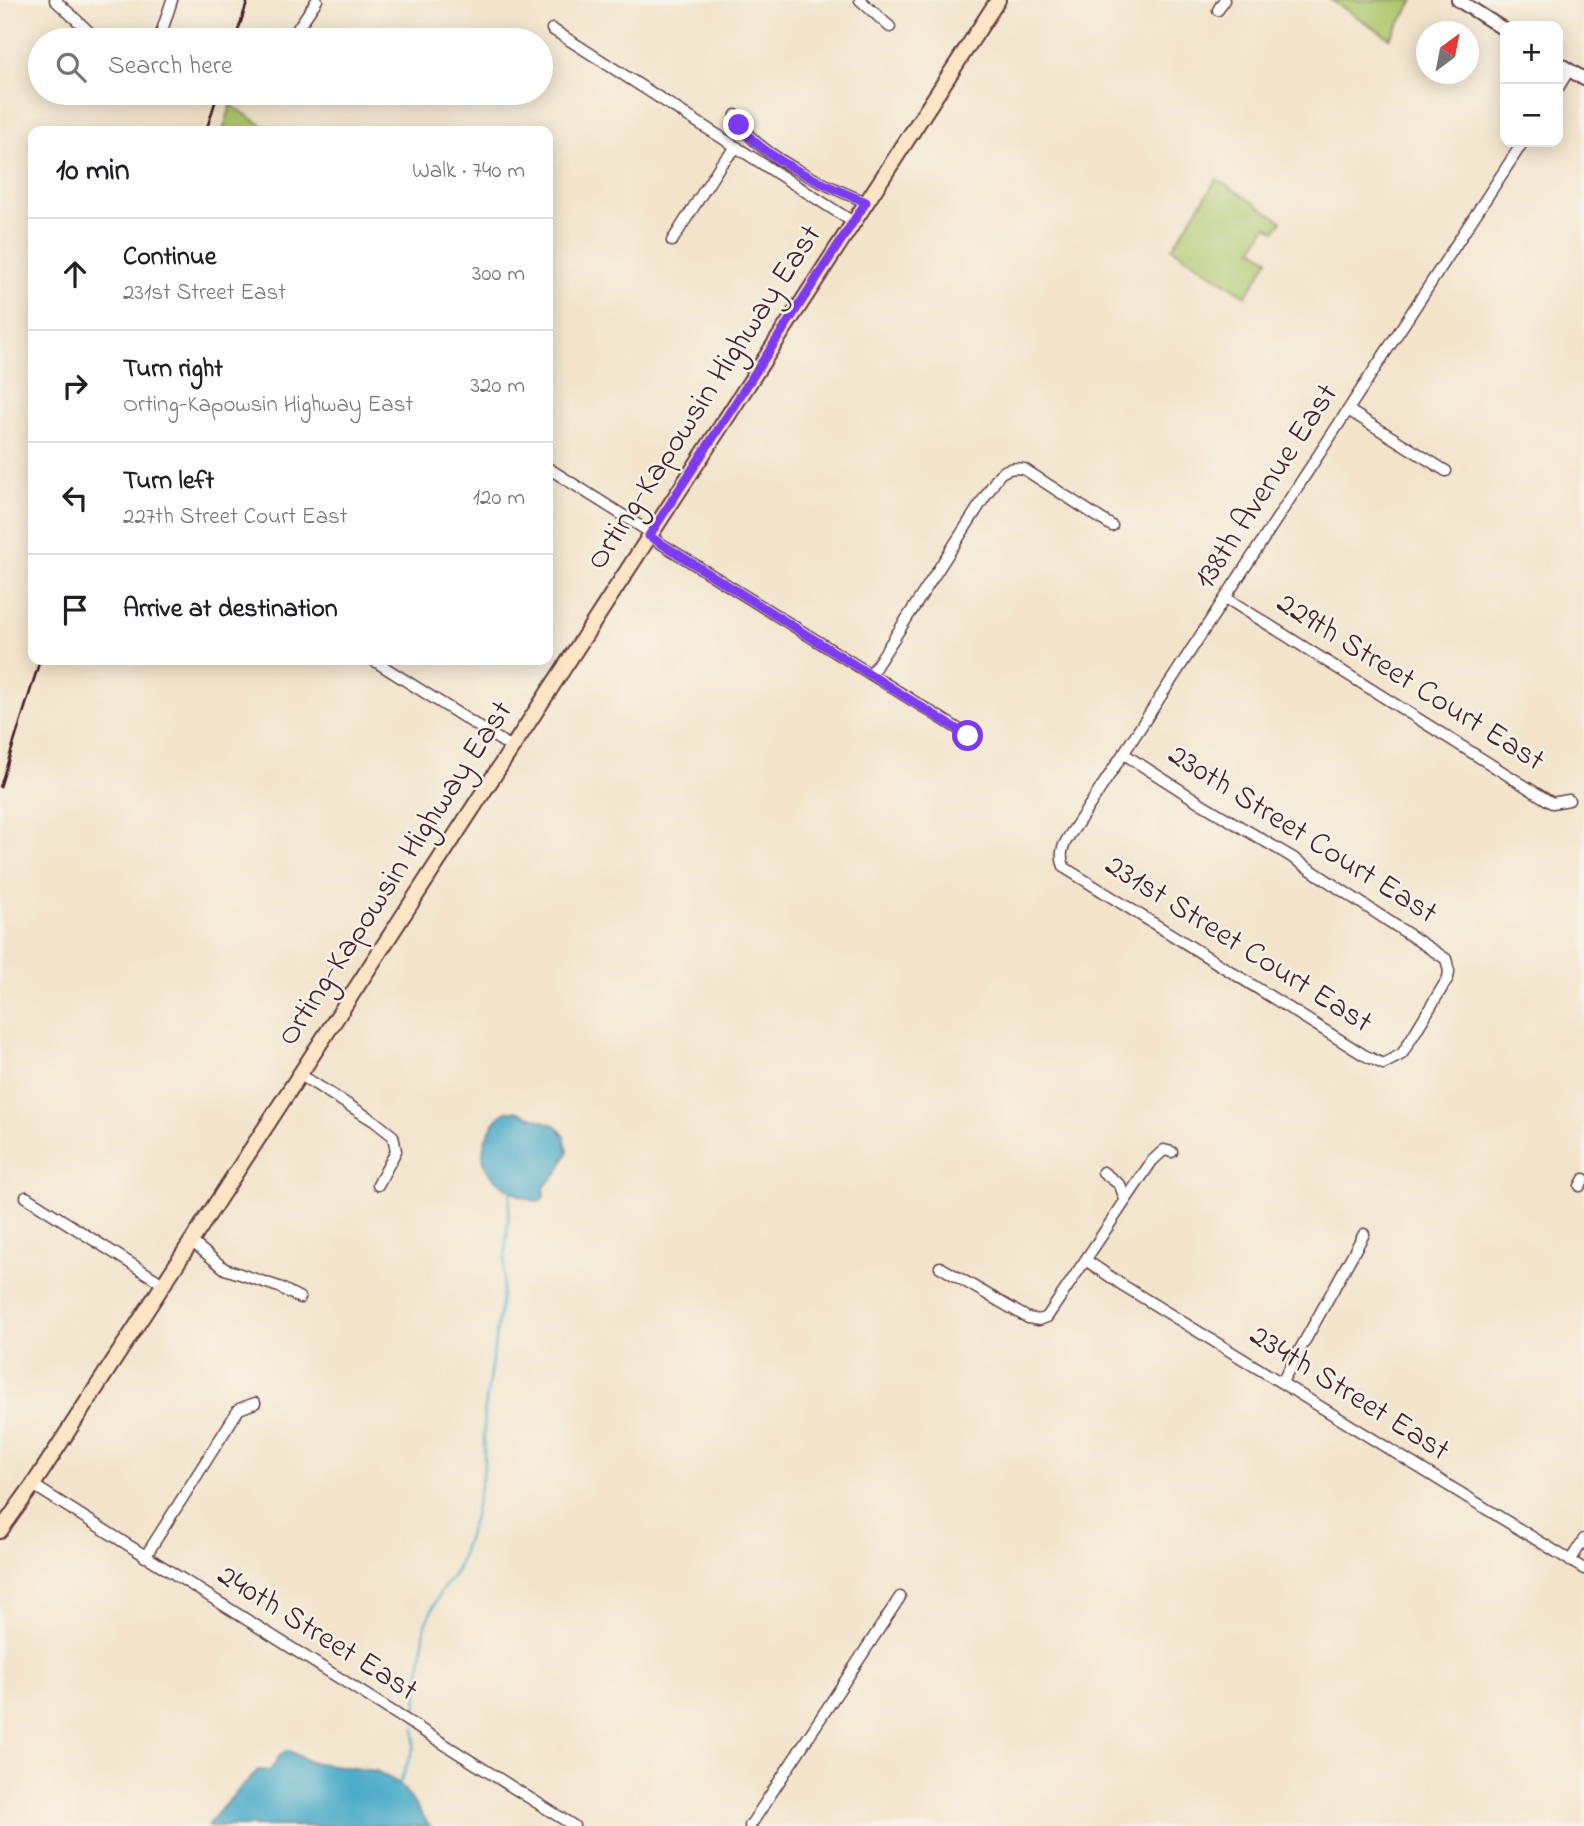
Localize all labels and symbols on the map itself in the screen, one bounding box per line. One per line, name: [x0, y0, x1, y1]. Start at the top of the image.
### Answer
north arrow: [1416, 21, 1479, 84]
route end: [723, 109, 754, 140]
street label: Orting-Kapowsin Highway East: [575, 216, 835, 580]
street label: 138th Avenue East: [1183, 375, 1351, 599]
street label: 229th Street Court East: [1267, 581, 1554, 785]
street label: Orting-Kapowsin Highway East: [266, 692, 526, 1056]
route start: [952, 720, 983, 751]
street label: 230th Street Court East: [1158, 733, 1446, 937]
street label: 231st Street Court East: [1095, 844, 1381, 1047]
street label: 234th Street East: [1240, 1313, 1459, 1475]
street label: 240th Street East: [207, 1553, 427, 1715]

